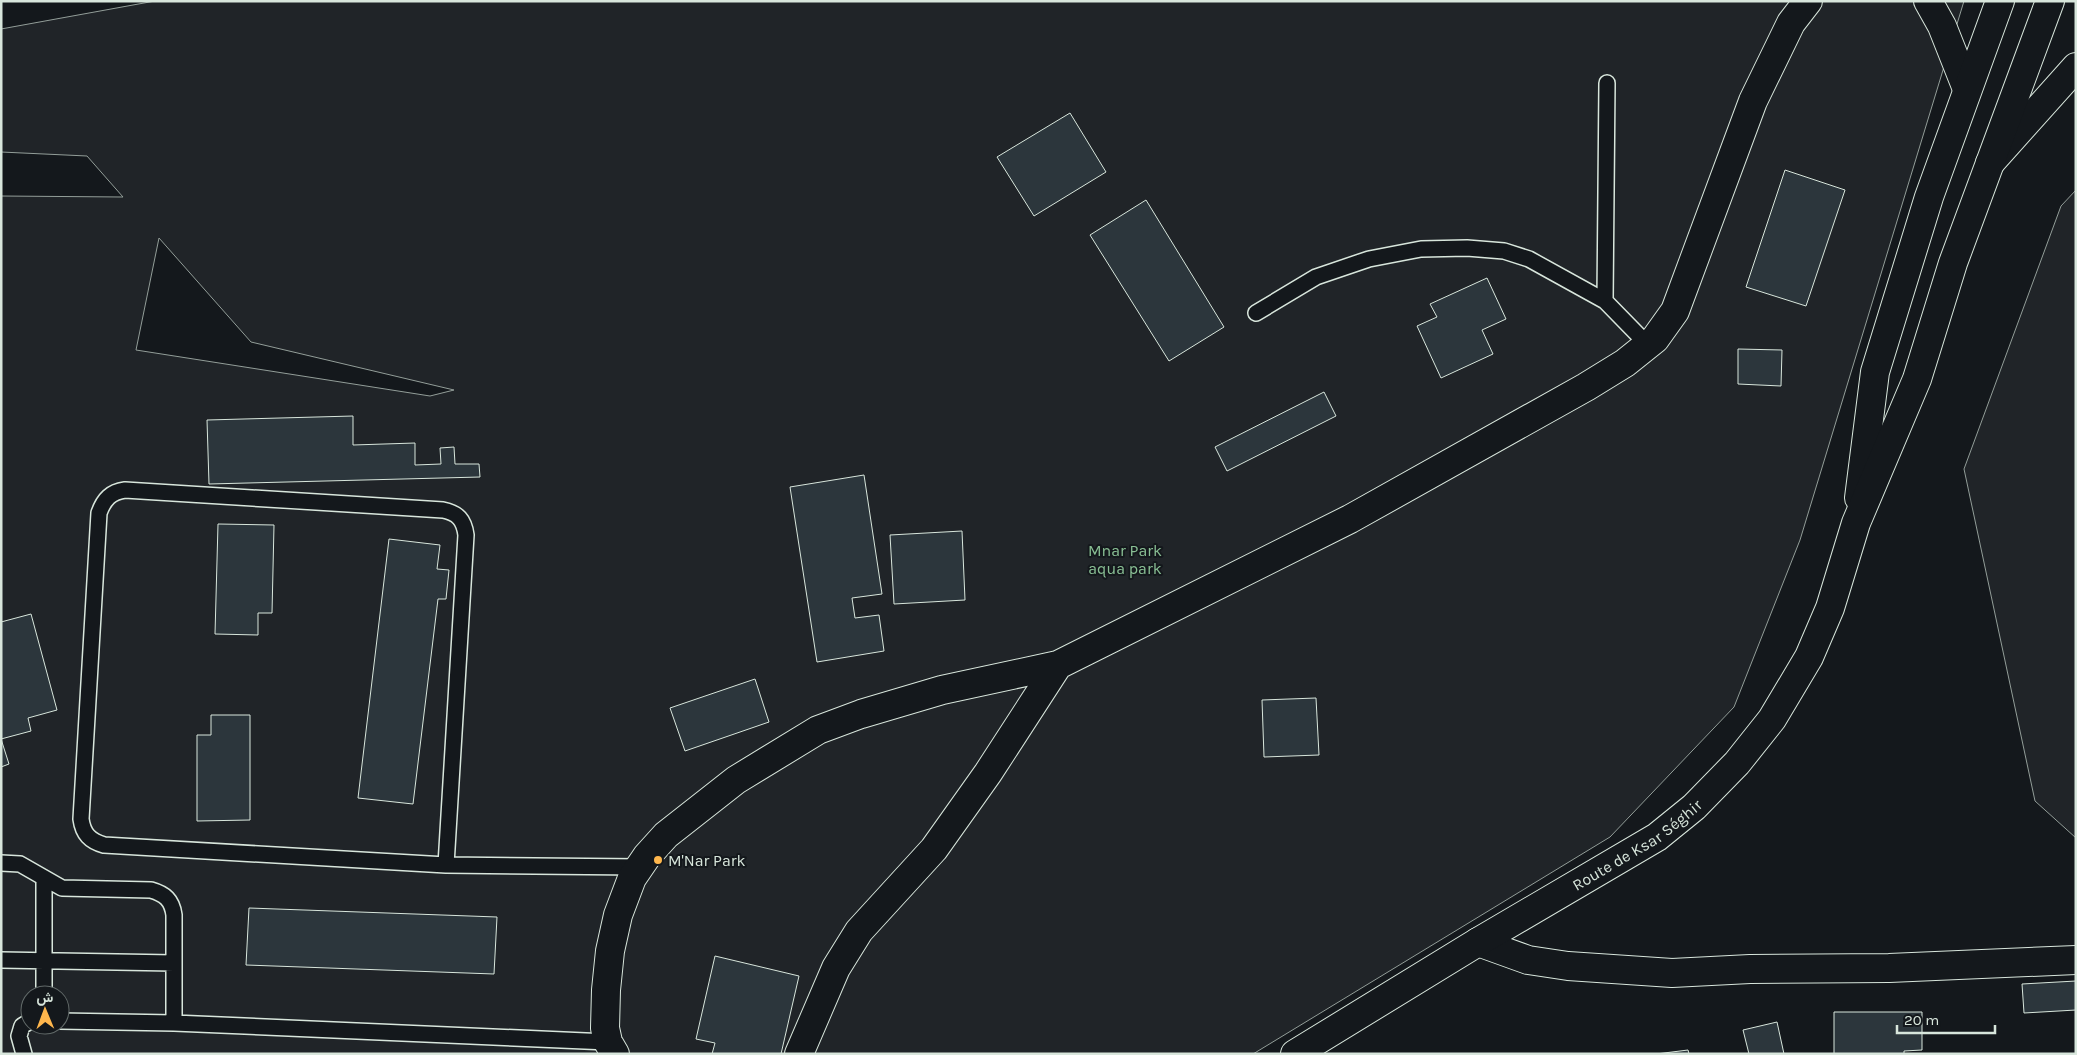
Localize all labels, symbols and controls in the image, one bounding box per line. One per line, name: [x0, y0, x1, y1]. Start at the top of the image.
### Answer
park label: Mnar Park aqua park: [1088, 541, 1162, 578]
street label: Route de Ksar Séghir: [1569, 795, 1706, 894]
place label: M'Nar Park: [668, 851, 746, 870]
marker: M'Nar Park: [652, 854, 664, 866]
north arrow: [20, 985, 70, 1035]
text: ش: [36, 989, 54, 1006]
scale bar: [1897, 1002, 1994, 1034]
text: 20 m: [1904, 1011, 1939, 1029]

